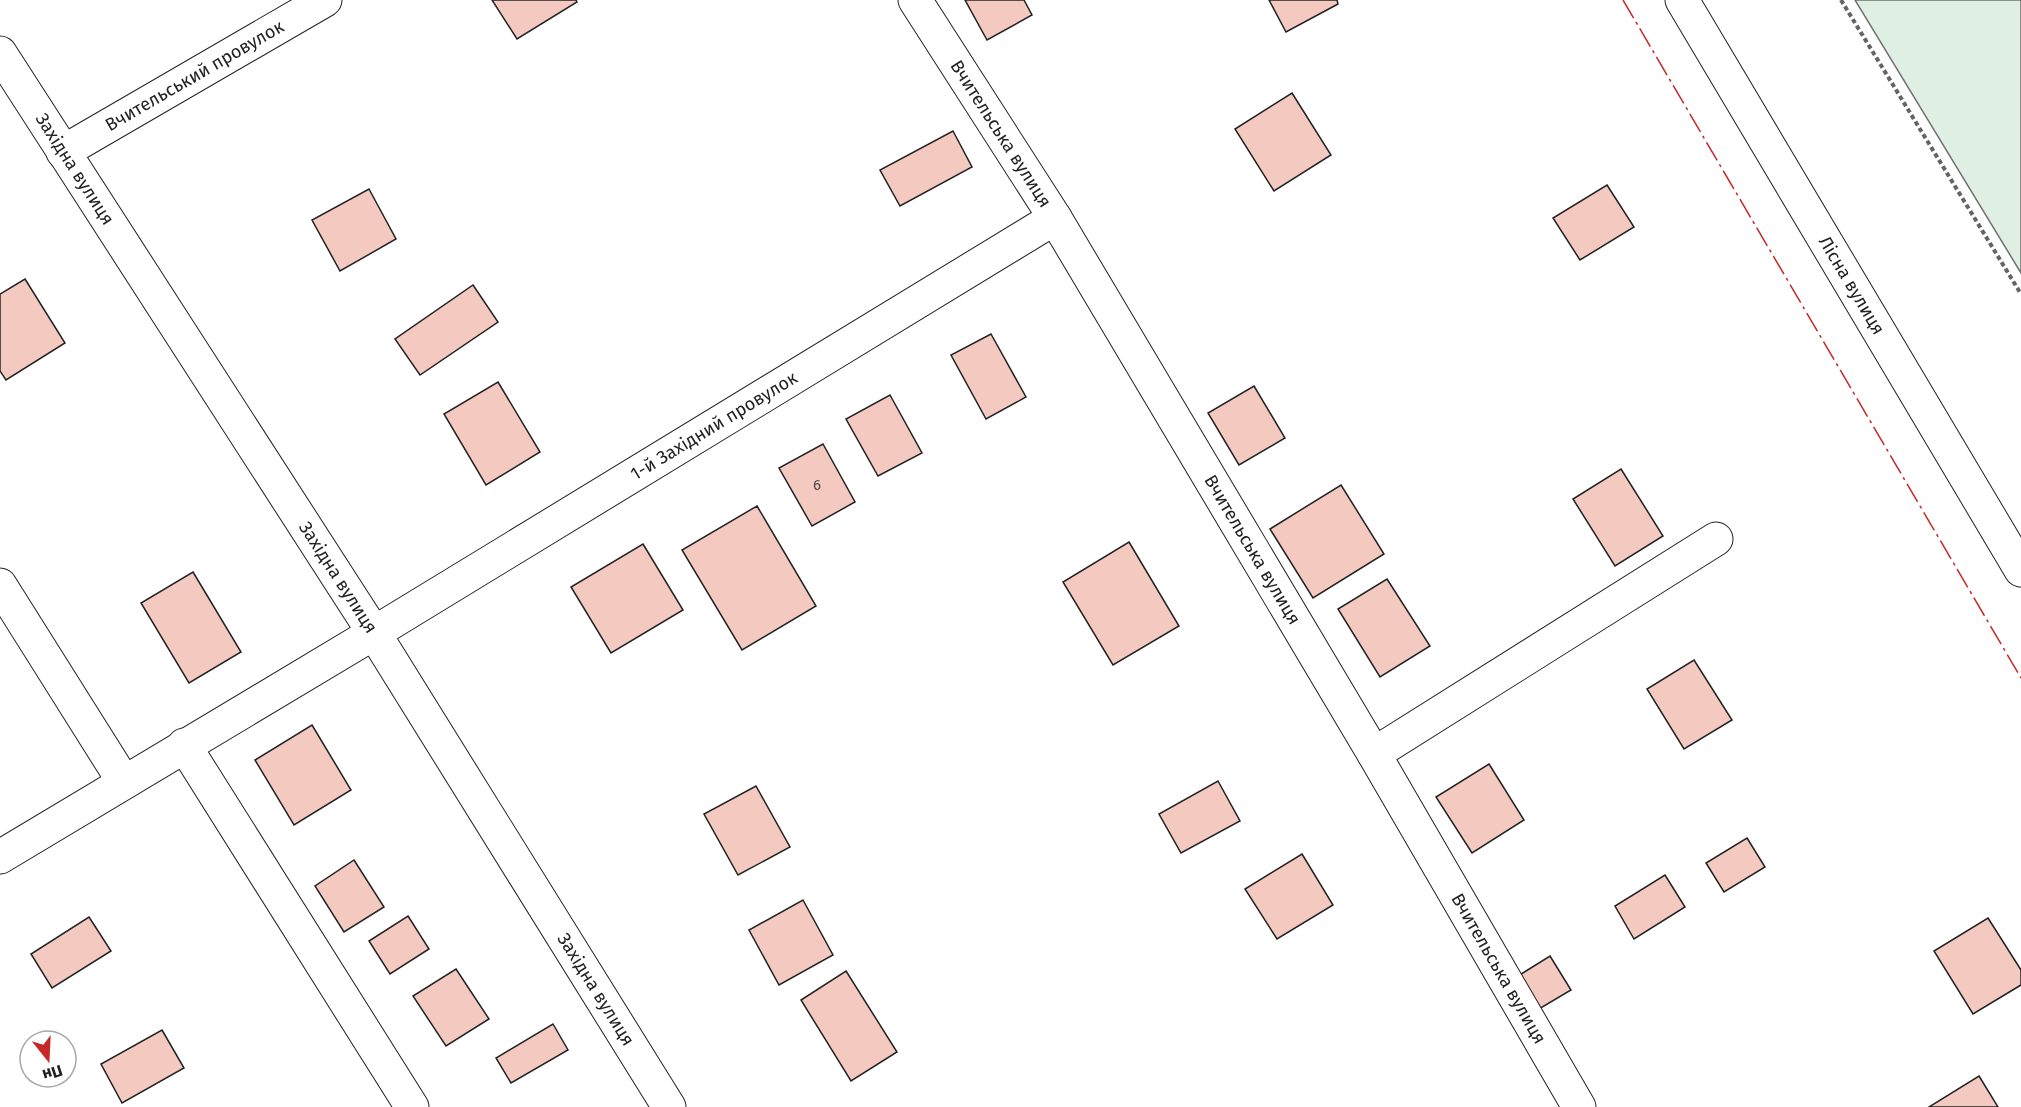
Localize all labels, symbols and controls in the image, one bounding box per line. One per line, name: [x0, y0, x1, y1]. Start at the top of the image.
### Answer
street label: Вчительський провулок: [101, 15, 288, 136]
street label: Вчительська вулиця: [946, 56, 1056, 211]
street label: Західна вулиця: [31, 109, 119, 229]
street label: Лісна вулиця: [1814, 232, 1890, 339]
street label: 1-й Західний провулок: [626, 366, 802, 485]
street label: Вчительська вулиця: [1199, 471, 1305, 628]
house number: 6: [813, 476, 821, 494]
street label: Західна вулиця: [294, 517, 382, 637]
street label: Вчительська вулиця: [1446, 889, 1551, 1048]
street label: Західна вулиця: [553, 929, 639, 1050]
north arrow: [18, 1029, 78, 1089]
text: Пн: [40, 1061, 65, 1085]

